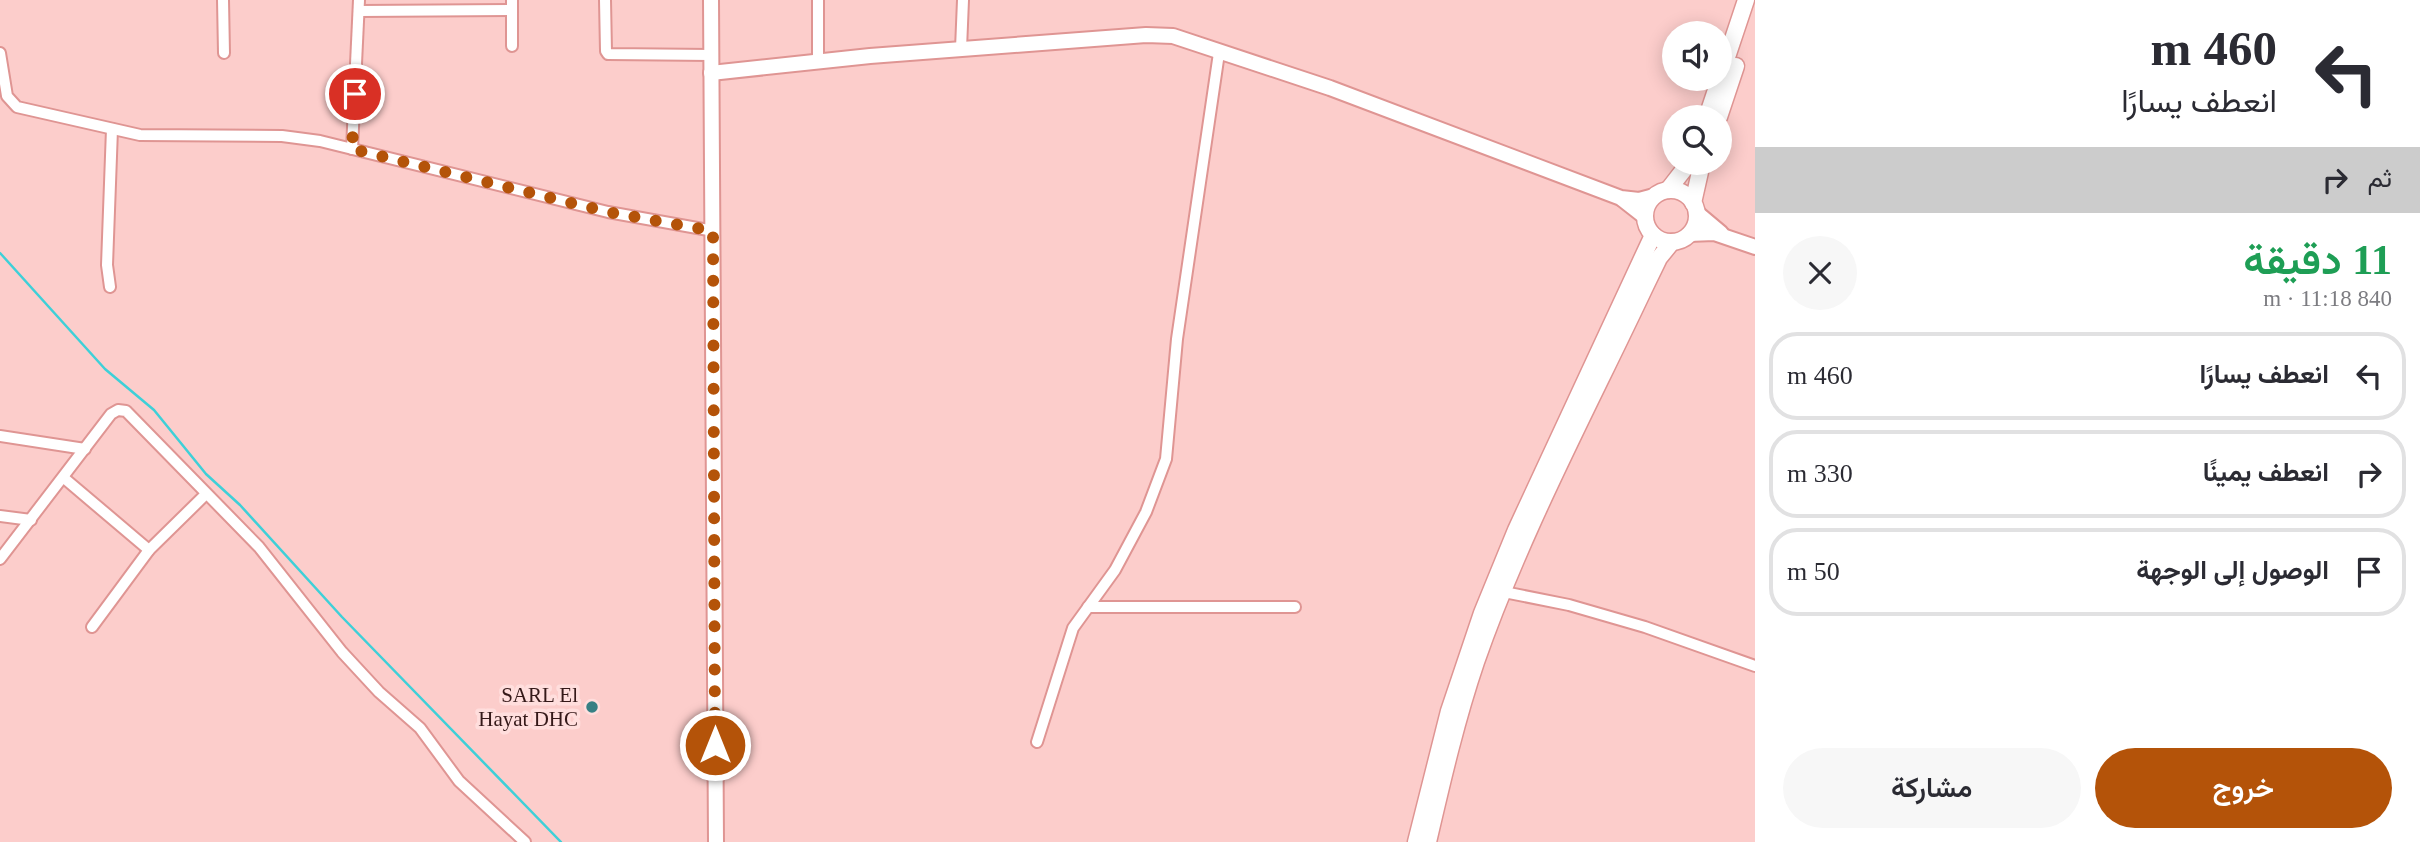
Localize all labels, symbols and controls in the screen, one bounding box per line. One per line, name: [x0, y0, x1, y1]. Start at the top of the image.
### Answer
map controls: [1662, 21, 1732, 175]
button: sound: [1662, 21, 1732, 91]
text: 460 m: [2150, 21, 2277, 76]
icon: left: [2301, 28, 2392, 119]
pin: [325, 64, 385, 124]
icon: arrive: [336, 75, 374, 113]
text: انعطف يسارًا: [2121, 83, 2277, 119]
button: search: [1662, 105, 1732, 175]
icon: right: [2316, 161, 2354, 199]
text: ثم: [2368, 164, 2392, 193]
button: close: [1783, 236, 1857, 310]
text: 11 دقيقة: [2243, 237, 2392, 283]
text: 840 m · 11:18: [2263, 286, 2392, 311]
icon: left: [2350, 357, 2388, 395]
text: انعطف يسارًا: [2199, 360, 2329, 389]
text: 460 m: [1787, 361, 1853, 390]
icon: right: [2350, 455, 2388, 493]
text: انعطف يمينًا: [2203, 458, 2329, 487]
text: 330 m: [1787, 459, 1853, 488]
icon: arrive: [2350, 553, 2388, 591]
text: الوصول إلى الوجهة: [2136, 556, 2329, 585]
text: 50 m: [1787, 557, 1840, 586]
place label: SARL El Hayat DHC: [478, 683, 578, 731]
marker: SARL El Hayat DHC: [584, 699, 600, 715]
position arrow: [678, 708, 752, 782]
button: مشاركة: [1783, 748, 2081, 828]
button: خروج: [2095, 748, 2392, 828]

